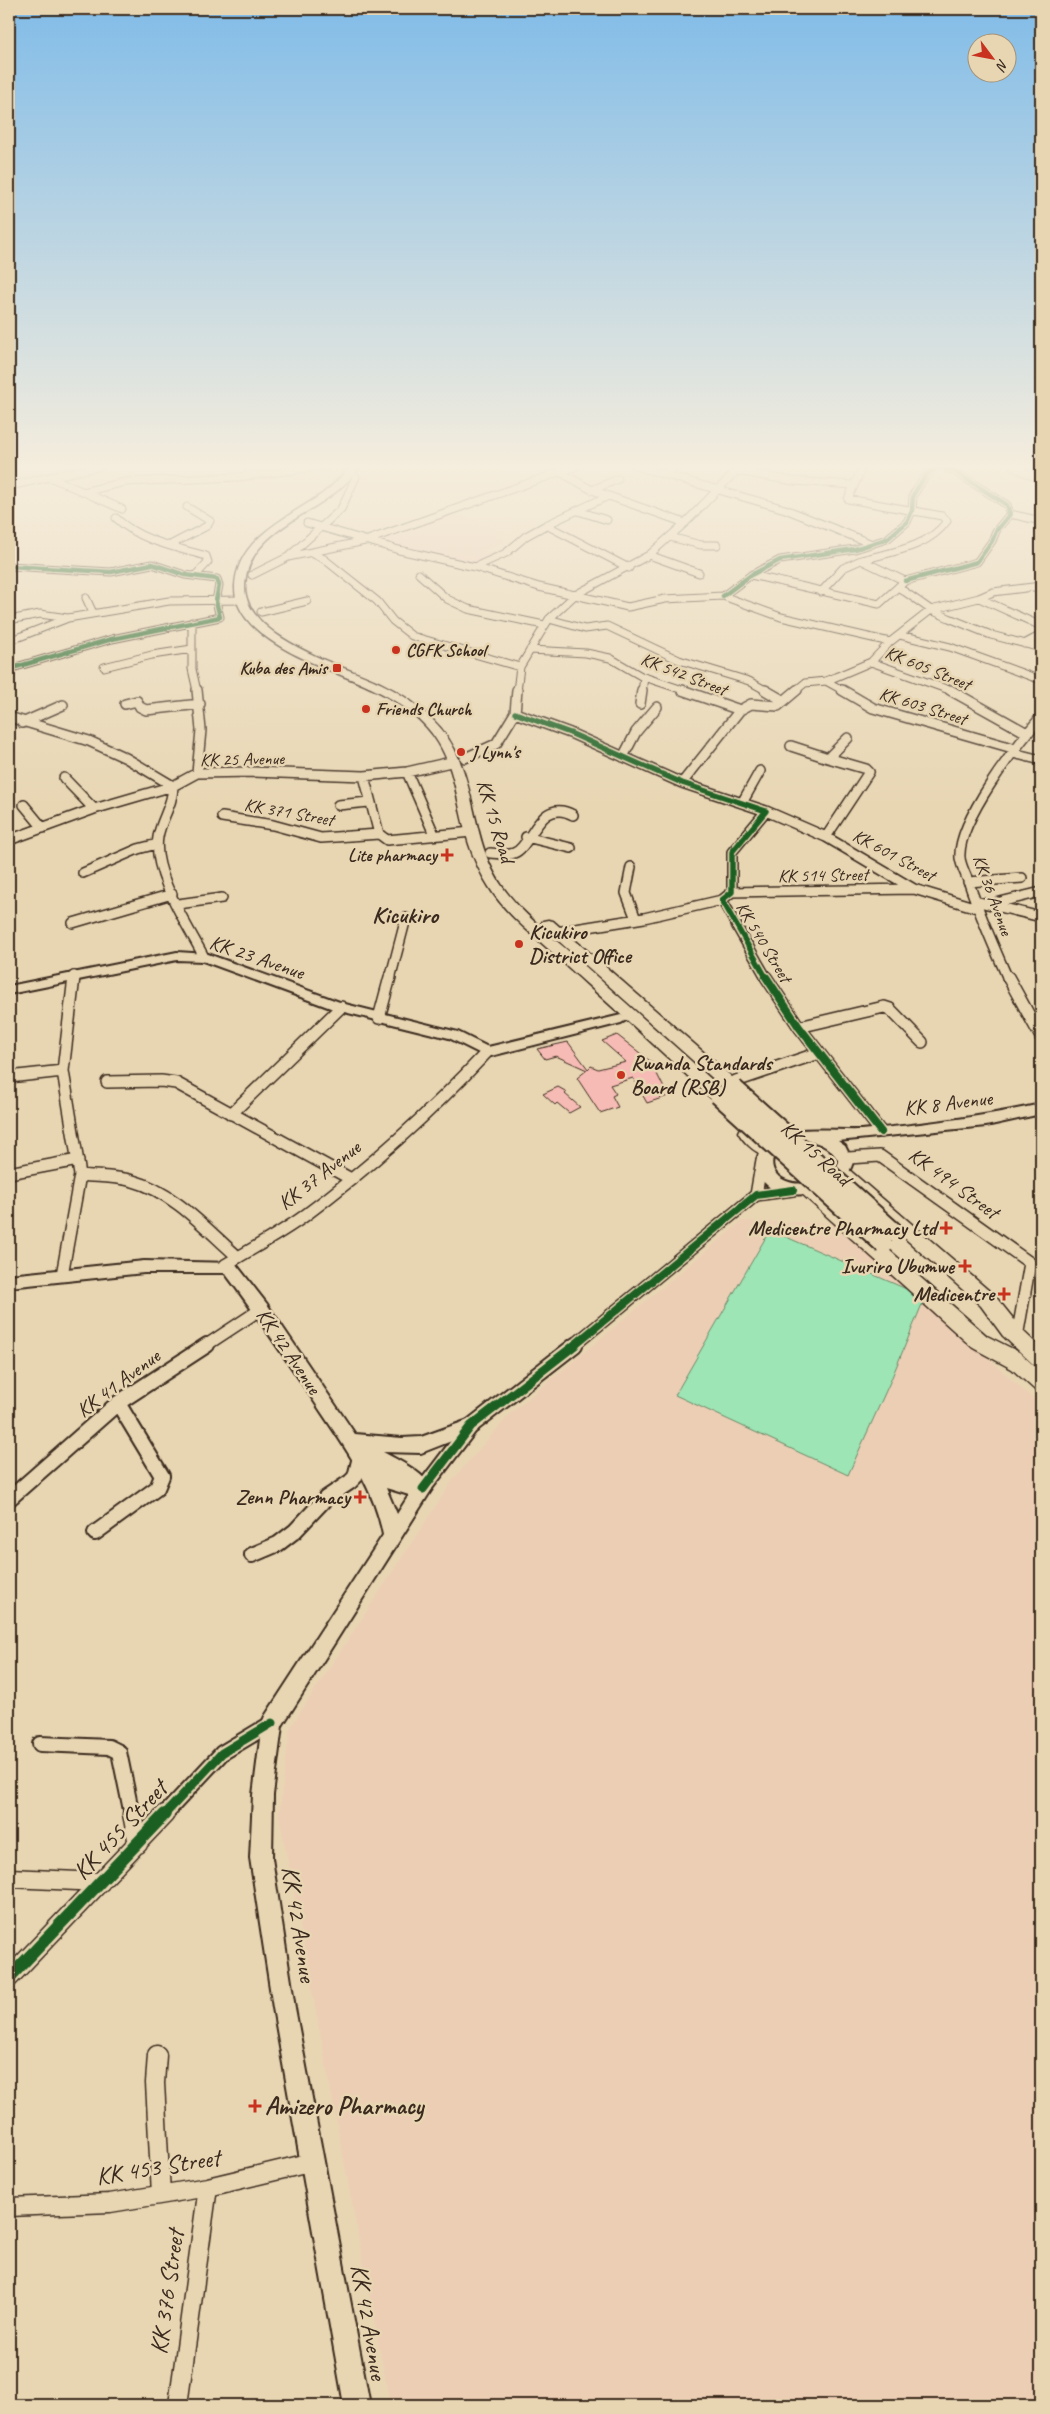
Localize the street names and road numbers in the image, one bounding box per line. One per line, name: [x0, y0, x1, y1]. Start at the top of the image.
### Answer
street label: KK 605 Street: [882, 641, 977, 696]
street label: KK 542 Street: [638, 648, 733, 701]
street label: KK 603 Street: [877, 682, 972, 731]
street label: KK 25 Avenue: [200, 747, 285, 771]
street label: KK 15 Road: [471, 777, 522, 869]
street label: KK 371 Street: [243, 793, 338, 831]
street label: KK 601 Street: [849, 824, 942, 887]
street label: KK 36 Avenue: [968, 852, 1018, 939]
street label: KK 514 Street: [778, 863, 871, 887]
street label: KK 540 Street: [731, 898, 798, 989]
street label: KK 23 Avenue: [206, 929, 309, 986]
street label: KK 8 Avenue: [902, 1085, 995, 1121]
street label: KK 15 Road: [776, 1115, 859, 1194]
street label: KK 37 Avenue: [272, 1134, 367, 1215]
street label: KK 494 Street: [904, 1142, 1007, 1226]
street label: KK 42 Avenue: [251, 1303, 328, 1400]
street label: KK 41 Avenue: [71, 1342, 166, 1423]
street label: KK 455 Street: [66, 1771, 177, 1887]
street label: KK 42 Avenue: [274, 1864, 324, 1986]
street label: KK 453 Street: [94, 2141, 226, 2193]
street label: KK 376 Street: [142, 2224, 192, 2356]
street label: KK 42 Avenue: [343, 2262, 395, 2384]

